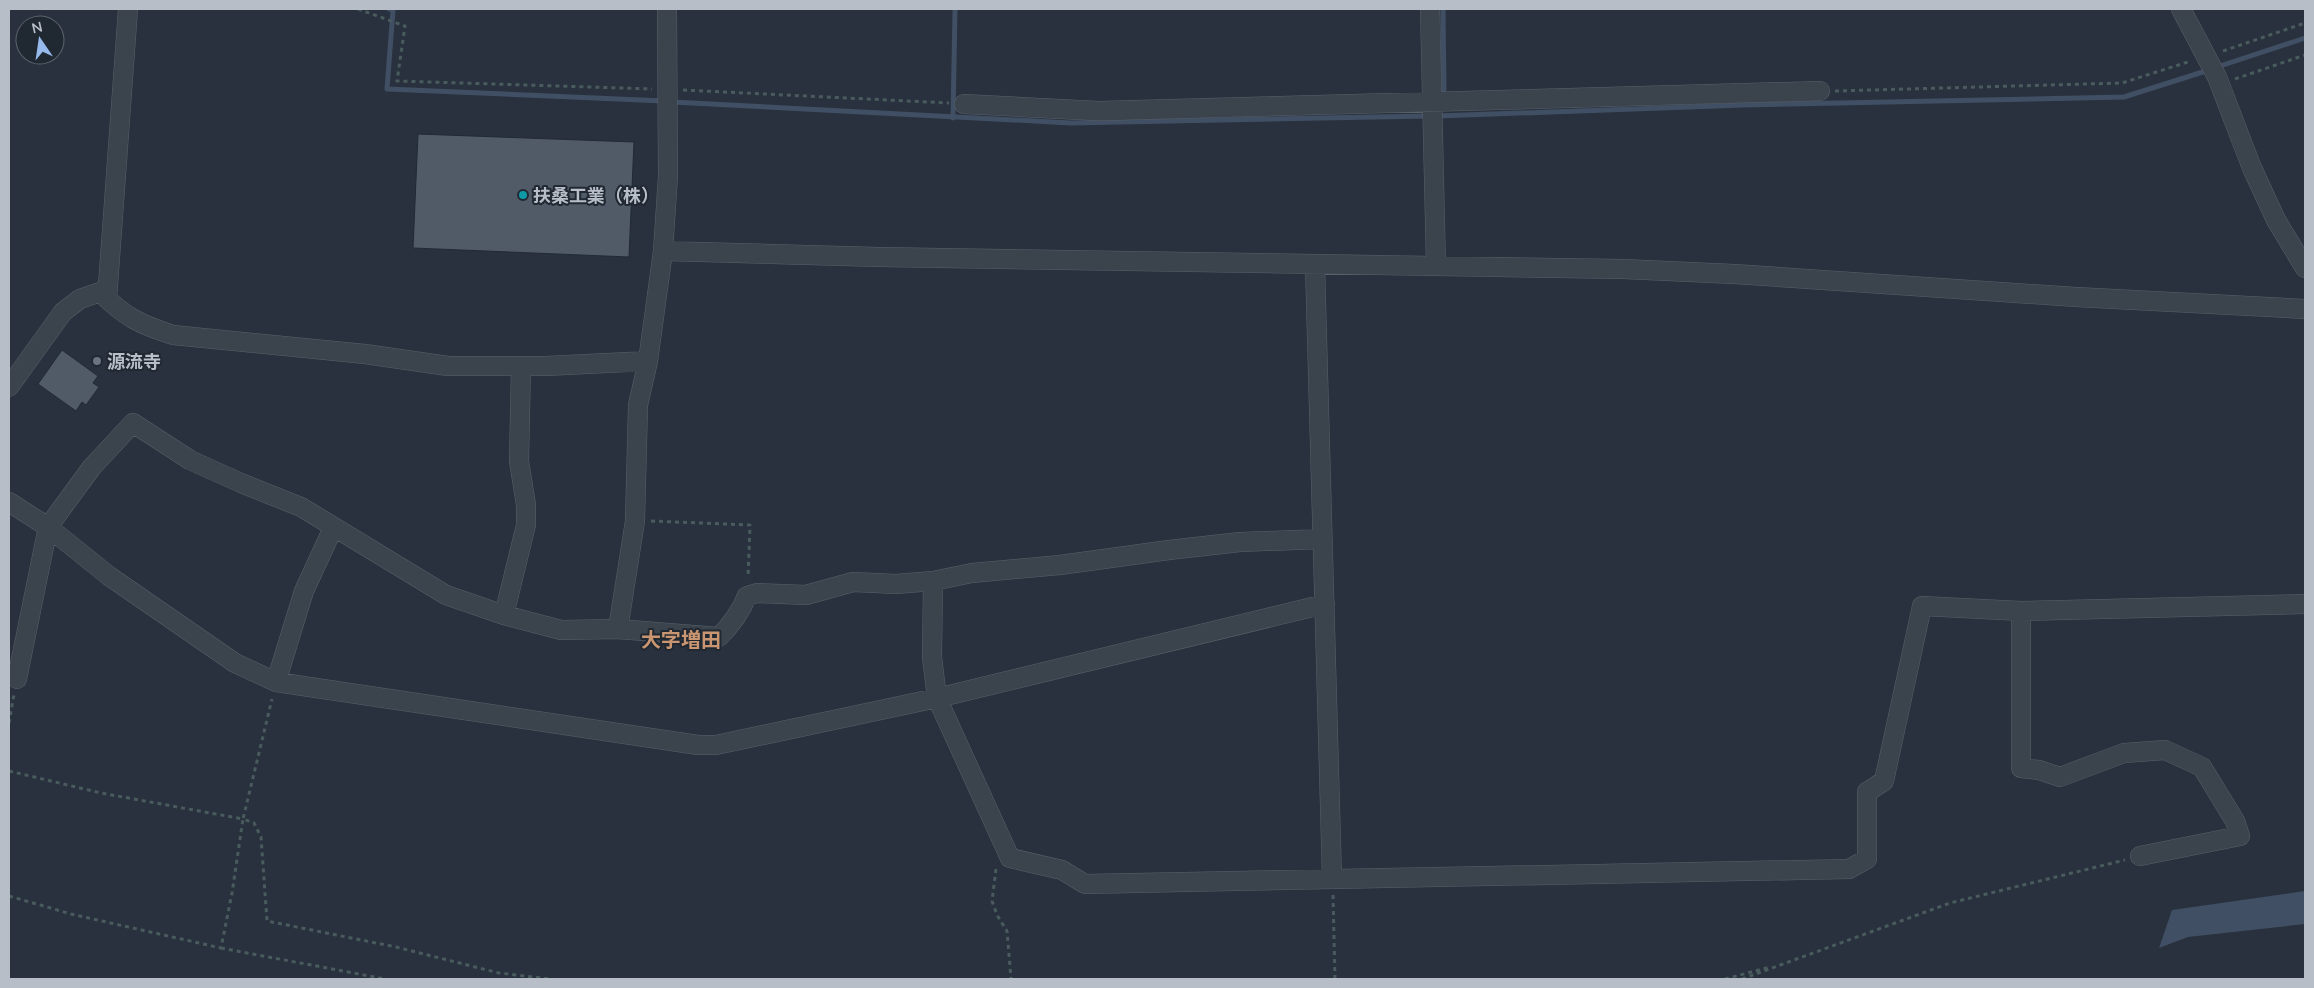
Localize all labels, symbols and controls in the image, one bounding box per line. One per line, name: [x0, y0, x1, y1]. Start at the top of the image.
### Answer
north arrow: [15, 15, 65, 65]
text: N: [30, 17, 44, 37]
place label: 扶桑工業（株）: [533, 184, 659, 207]
marker: 扶桑工業（株）: [517, 189, 529, 201]
place label: 源流寺: [107, 350, 161, 373]
marker: 源流寺: [91, 355, 103, 367]
district label: 大字増田: [641, 627, 721, 652]

